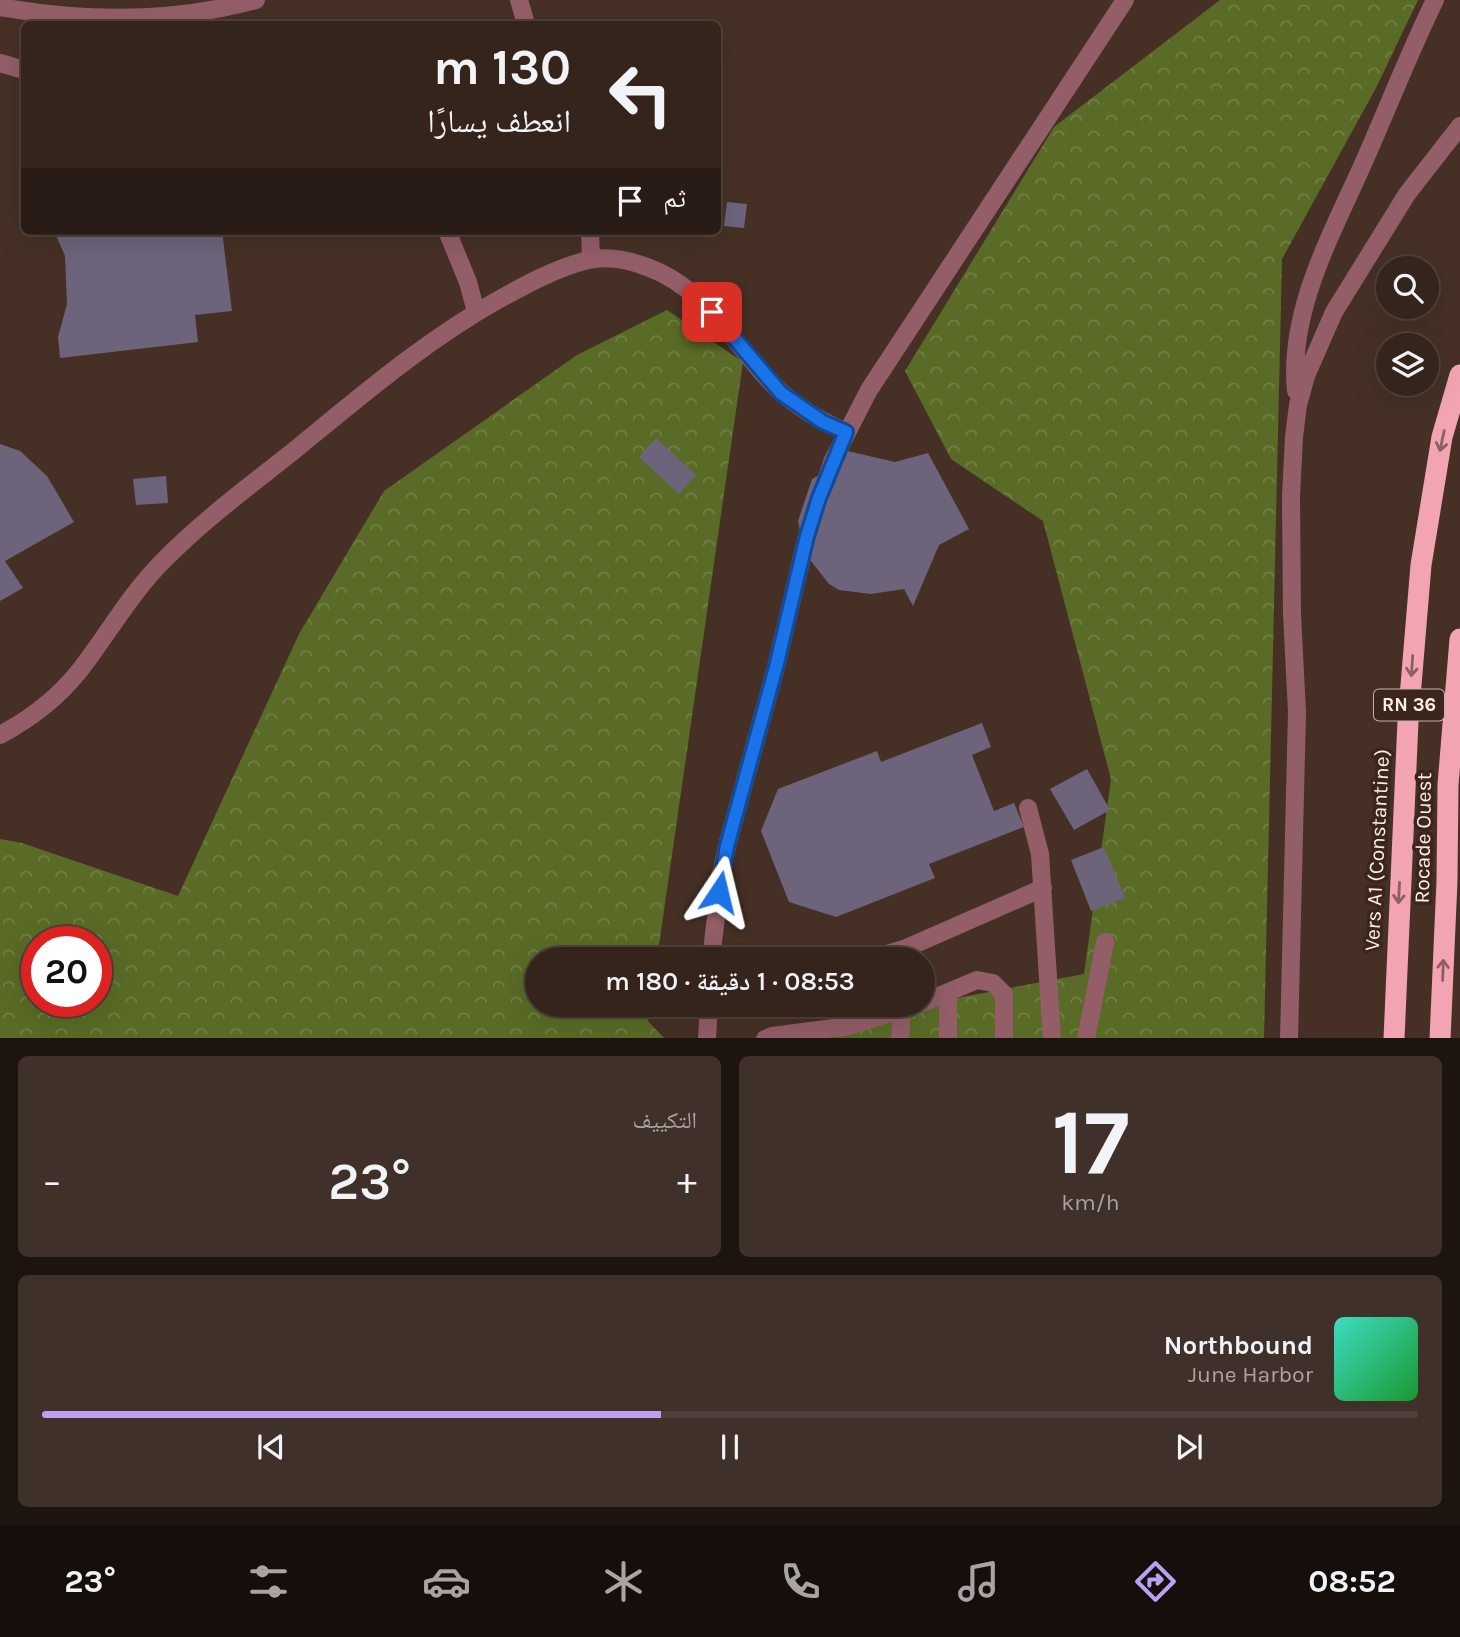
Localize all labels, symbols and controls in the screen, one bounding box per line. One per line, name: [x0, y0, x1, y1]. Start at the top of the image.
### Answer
text: 130 m: [433, 39, 571, 96]
icon: left: [595, 49, 686, 140]
text: انعطف يسارًا: [427, 103, 571, 140]
icon: arrive: [611, 182, 649, 220]
text: ثم: [663, 183, 686, 214]
map controls: [1376, 256, 1439, 396]
button: search: [1376, 256, 1439, 319]
pin: [682, 282, 742, 342]
icon: arrive: [693, 293, 731, 331]
button: layers: [1376, 333, 1439, 396]
one-way arrow: [1435, 429, 1449, 452]
one-way arrow: [1405, 654, 1418, 677]
road number: RN 36: [1374, 690, 1444, 720]
street label: Vers A1 (Constantine): [1360, 748, 1394, 952]
street label: Rocade Ouest: [1410, 772, 1436, 904]
position arrow: [682, 855, 756, 929]
one-way arrow: [1392, 881, 1405, 904]
speed limit sign: 20: [21, 926, 112, 1017]
one-way arrow: [1437, 959, 1450, 982]
text: 08:53 · 1 دقيقة · 180 m: [605, 966, 855, 997]
text: 17: [1052, 1090, 1129, 1196]
text: التكييف: [632, 1107, 697, 1134]
text: 23°: [328, 1151, 411, 1212]
text: −: [42, 1159, 62, 1204]
text: +: [677, 1159, 697, 1204]
text: km/h: [1061, 1189, 1120, 1216]
text: Northbound: [1164, 1330, 1313, 1361]
text: June Harbor: [1188, 1361, 1313, 1388]
icon: previous: [252, 1428, 290, 1466]
icon: pause: [711, 1428, 749, 1466]
icon: next: [1170, 1428, 1208, 1466]
icon: filters: [244, 1557, 293, 1606]
icon: car: [422, 1557, 471, 1606]
icon: climate: [599, 1557, 648, 1606]
icon: phone: [776, 1557, 825, 1606]
icon: music: [954, 1557, 1003, 1606]
icon: directions: [1131, 1557, 1180, 1606]
text: 23°: [64, 1563, 116, 1600]
text: 08:52: [1308, 1563, 1396, 1600]

